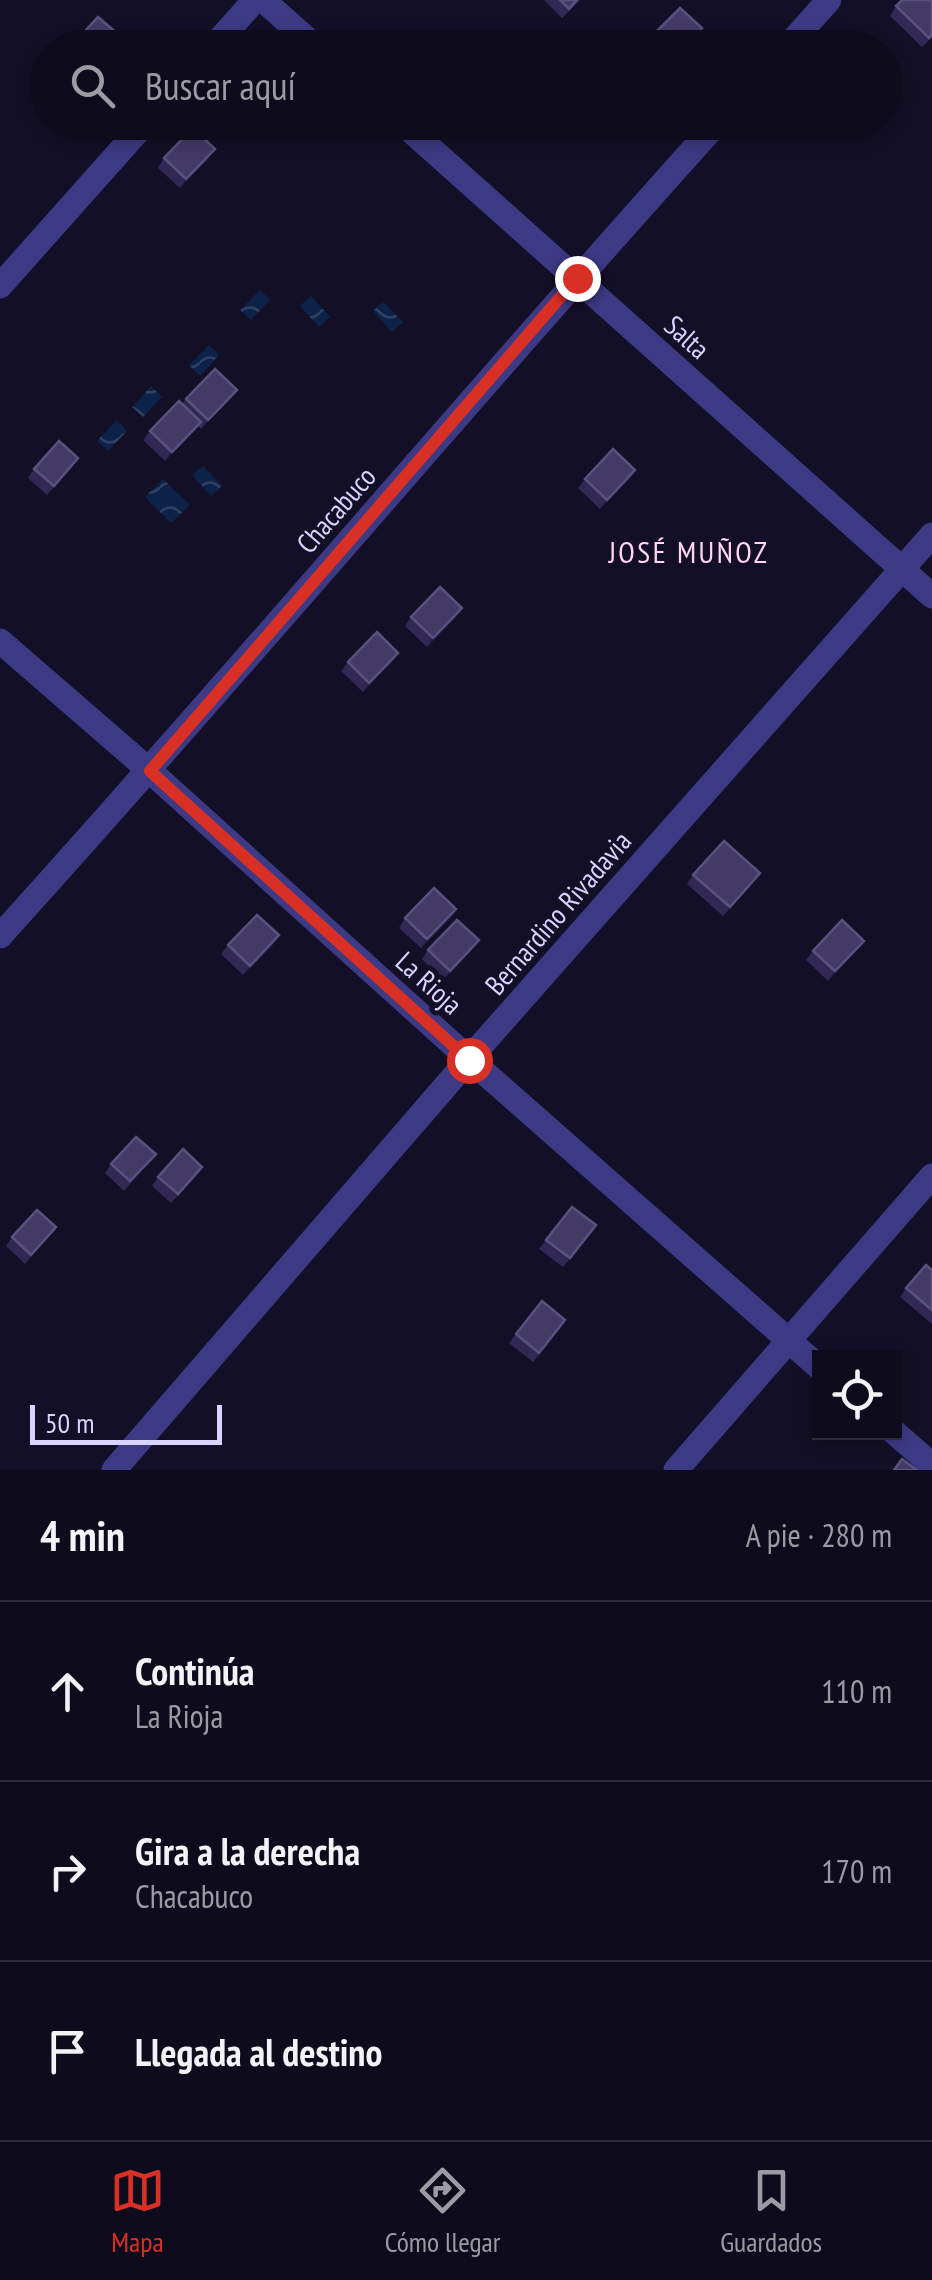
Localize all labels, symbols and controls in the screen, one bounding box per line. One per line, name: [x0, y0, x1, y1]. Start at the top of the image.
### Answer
search box: [30, 30, 902, 140]
icon: search: [65, 58, 120, 113]
text: Buscar aquí: [145, 61, 296, 110]
route end: [555, 256, 601, 302]
street label: Salta: [657, 307, 718, 367]
street label: Chacabuco: [288, 459, 384, 561]
district label: JOSÉ MUÑOZ: [608, 532, 769, 571]
street label: Bernardino Rivadavia: [476, 823, 639, 1002]
street label: La Rioja: [388, 943, 470, 1022]
route start: [447, 1038, 493, 1084]
map controls: [812, 1350, 902, 1440]
button: locate: [812, 1350, 902, 1440]
scale bar: [30, 1400, 222, 1444]
text: 50 m: [45, 1404, 94, 1441]
text: 4 min: [40, 1508, 125, 1563]
text: A pie · 280 m: [746, 1514, 892, 1556]
text: Continúa: [135, 1646, 255, 1695]
icon: ahead: [40, 1664, 95, 1719]
text: 110 m: [821, 1670, 892, 1712]
text: La Rioja: [135, 1695, 223, 1737]
text: Gira a la derecha: [135, 1826, 360, 1875]
icon: right: [40, 1844, 95, 1899]
text: 170 m: [821, 1850, 892, 1892]
text: Chacabuco: [135, 1875, 253, 1917]
icon: arrive: [40, 2024, 95, 2079]
text: Llegada al destino: [135, 2027, 382, 2076]
tab: Mapa: [110, 2163, 165, 2260]
tab: Cómo llegar: [385, 2163, 500, 2260]
tab: Guardados: [720, 2163, 822, 2260]

